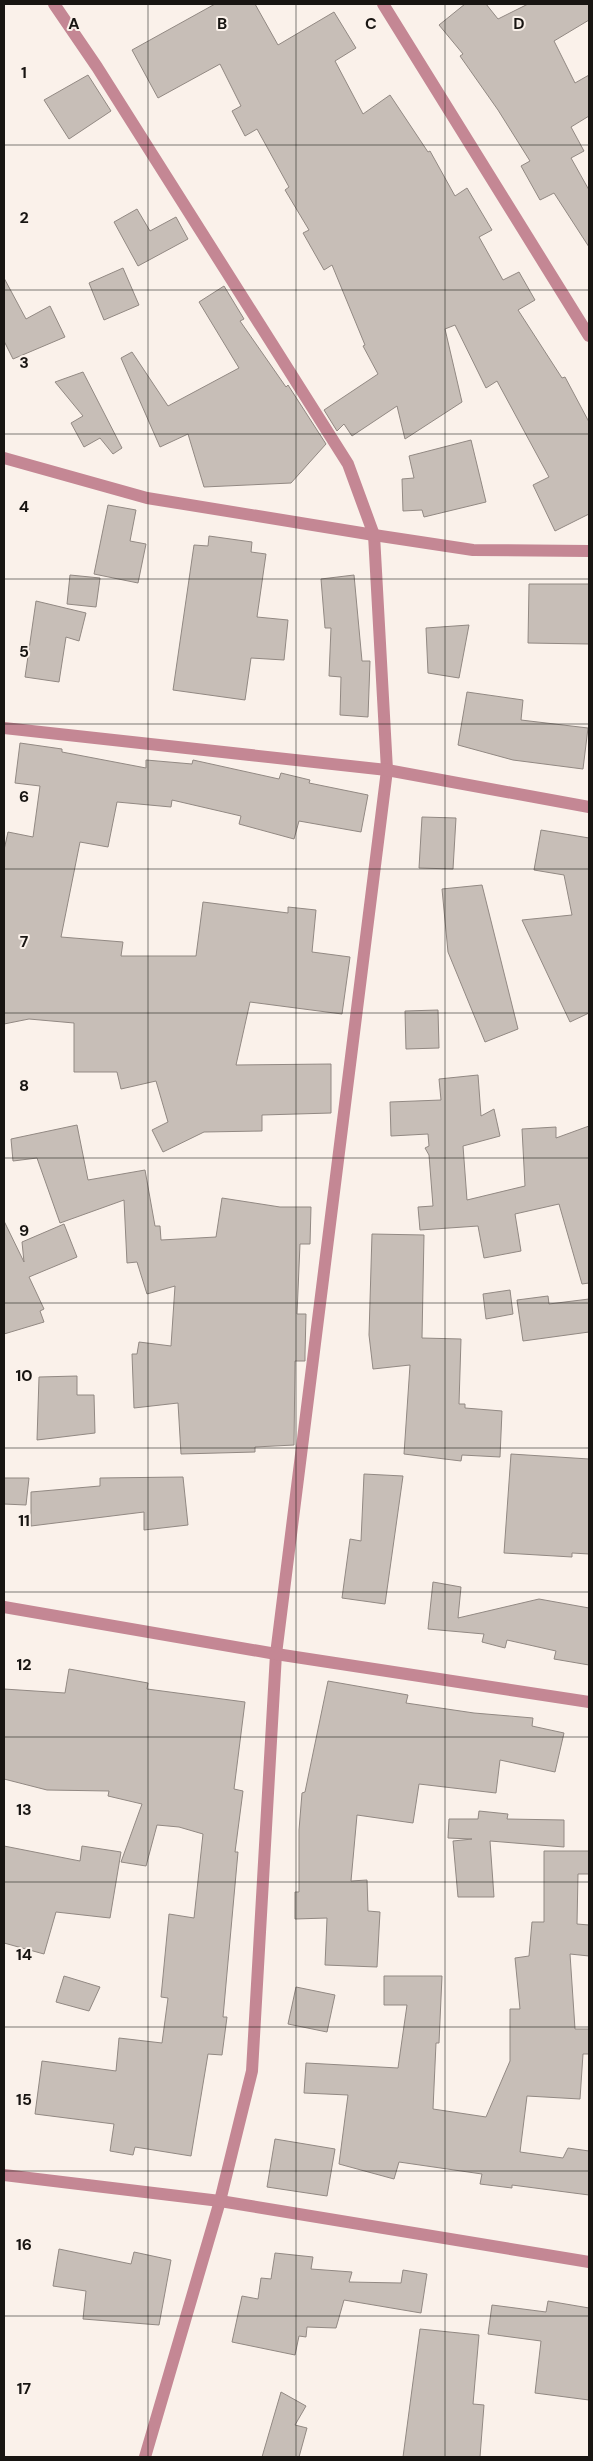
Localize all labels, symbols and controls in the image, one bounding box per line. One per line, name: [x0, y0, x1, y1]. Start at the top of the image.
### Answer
text: A: [68, 13, 80, 34]
text: B: [217, 13, 227, 34]
text: C: [365, 13, 377, 34]
text: D: [513, 13, 525, 34]
text: 1: [21, 62, 27, 83]
text: 2: [19, 207, 29, 228]
text: 3: [19, 352, 29, 373]
text: 4: [19, 496, 29, 517]
text: 5: [19, 641, 29, 662]
text: 6: [19, 786, 29, 807]
text: 7: [20, 931, 29, 952]
text: 8: [19, 1075, 29, 1096]
text: 9: [19, 1220, 29, 1241]
text: 10: [15, 1365, 33, 1386]
text: 11: [18, 1510, 30, 1531]
text: 12: [16, 1654, 32, 1675]
text: 13: [16, 1799, 32, 1820]
text: 14: [16, 1944, 32, 1965]
text: 15: [16, 2089, 32, 2110]
text: 16: [16, 2234, 32, 2255]
text: 17: [17, 2378, 32, 2399]

